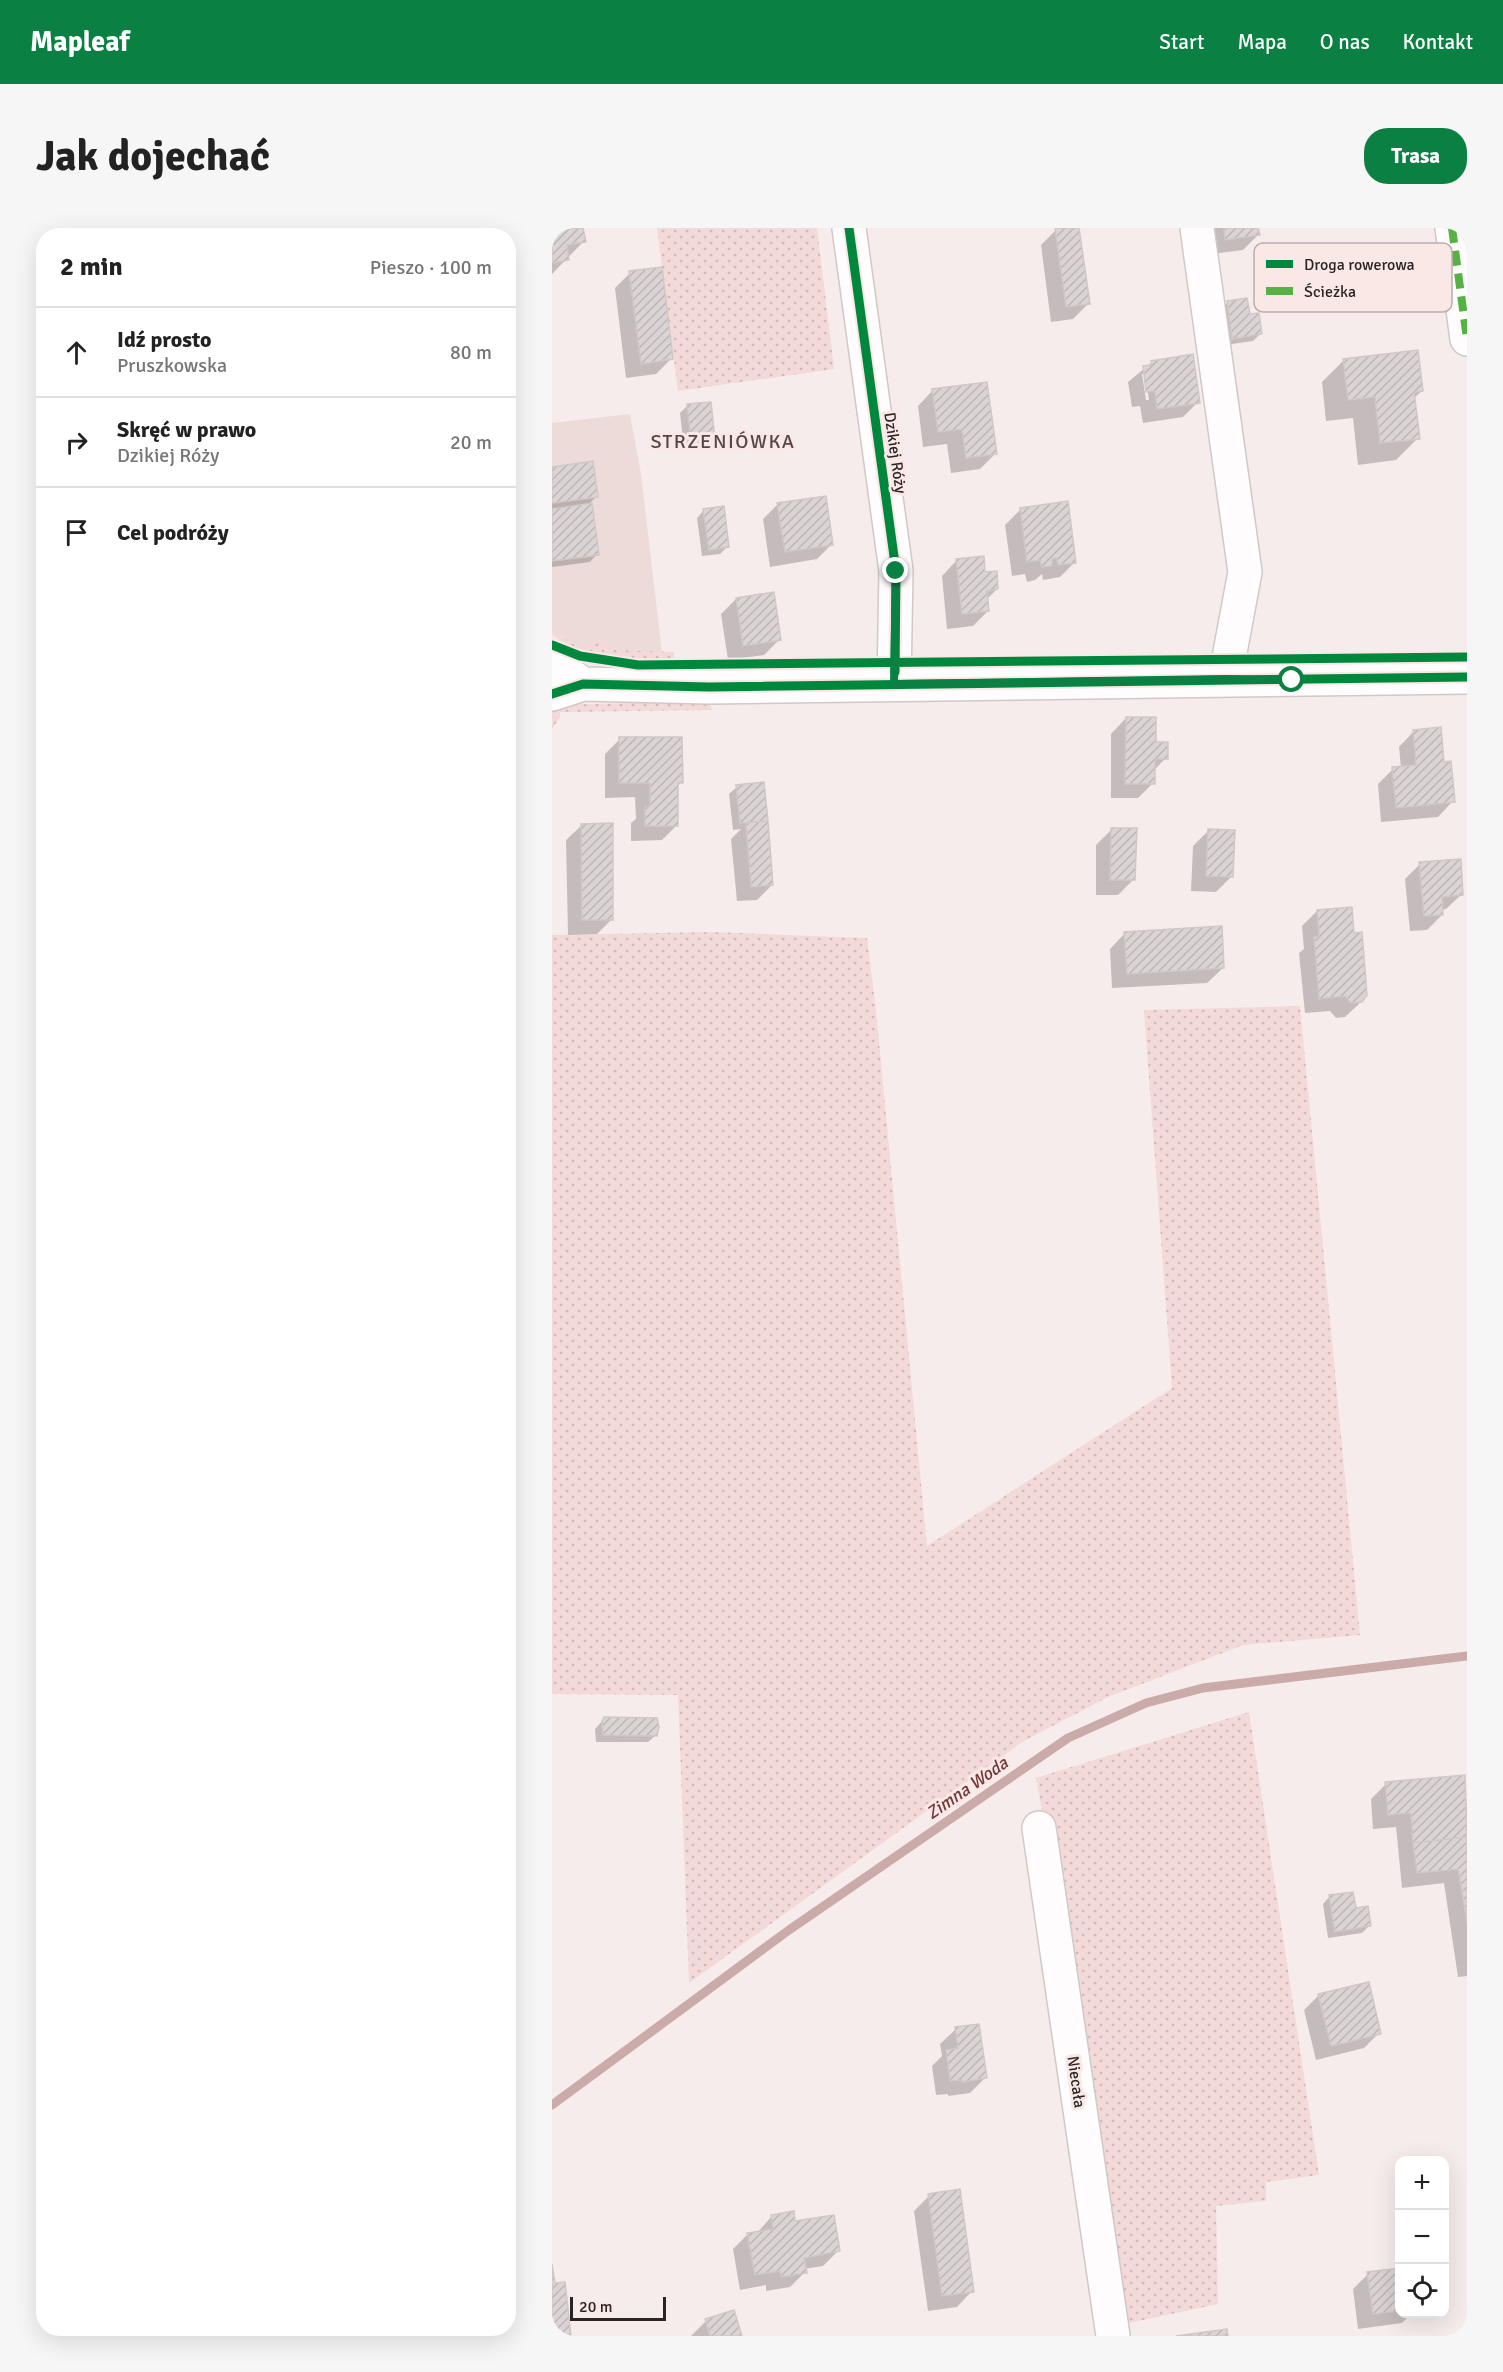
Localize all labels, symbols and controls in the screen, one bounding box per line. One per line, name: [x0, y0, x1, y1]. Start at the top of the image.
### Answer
text: Mapleaf: [30, 25, 130, 59]
text: Start: [1159, 29, 1204, 55]
text: Mapa: [1237, 29, 1287, 55]
text: O nas: [1320, 29, 1370, 55]
text: Kontakt: [1403, 29, 1473, 55]
button: Trasa: [1364, 128, 1467, 184]
text: Jak dojechać: [36, 131, 270, 182]
legend: [1254, 243, 1452, 312]
text: 2 min: [60, 251, 123, 283]
text: Pieszo · 100 m: [370, 255, 492, 280]
text: Droga rowerowa: [1304, 255, 1415, 275]
text: Ścieżka: [1304, 282, 1356, 302]
text: Idź prosto: [117, 326, 212, 353]
icon: ahead: [60, 336, 93, 369]
text: 80 m: [450, 340, 492, 365]
text: Pruszkowska: [117, 353, 227, 378]
street label: Dzikiej Róży: [879, 411, 911, 495]
text: Skręć w prawo: [117, 416, 256, 443]
icon: right: [60, 426, 93, 459]
district label: STRZENIÓWKA: [650, 429, 796, 454]
text: 20 m: [450, 430, 492, 455]
text: Dzikiej Róży: [117, 443, 219, 468]
icon: arrive: [60, 516, 93, 549]
text: Cel podróży: [117, 519, 229, 546]
route end: [882, 557, 908, 583]
route start: [1278, 666, 1304, 692]
water label: Zimna Woda: [922, 1751, 1013, 1824]
street label: Niecała: [1062, 2055, 1090, 2109]
map controls: [1395, 2156, 1449, 2318]
button: +: [1395, 2156, 1449, 2210]
button: −: [1395, 2210, 1449, 2264]
button: locate: [1395, 2264, 1449, 2318]
scale bar: [570, 2294, 666, 2322]
text: 20 m: [579, 2297, 613, 2317]

